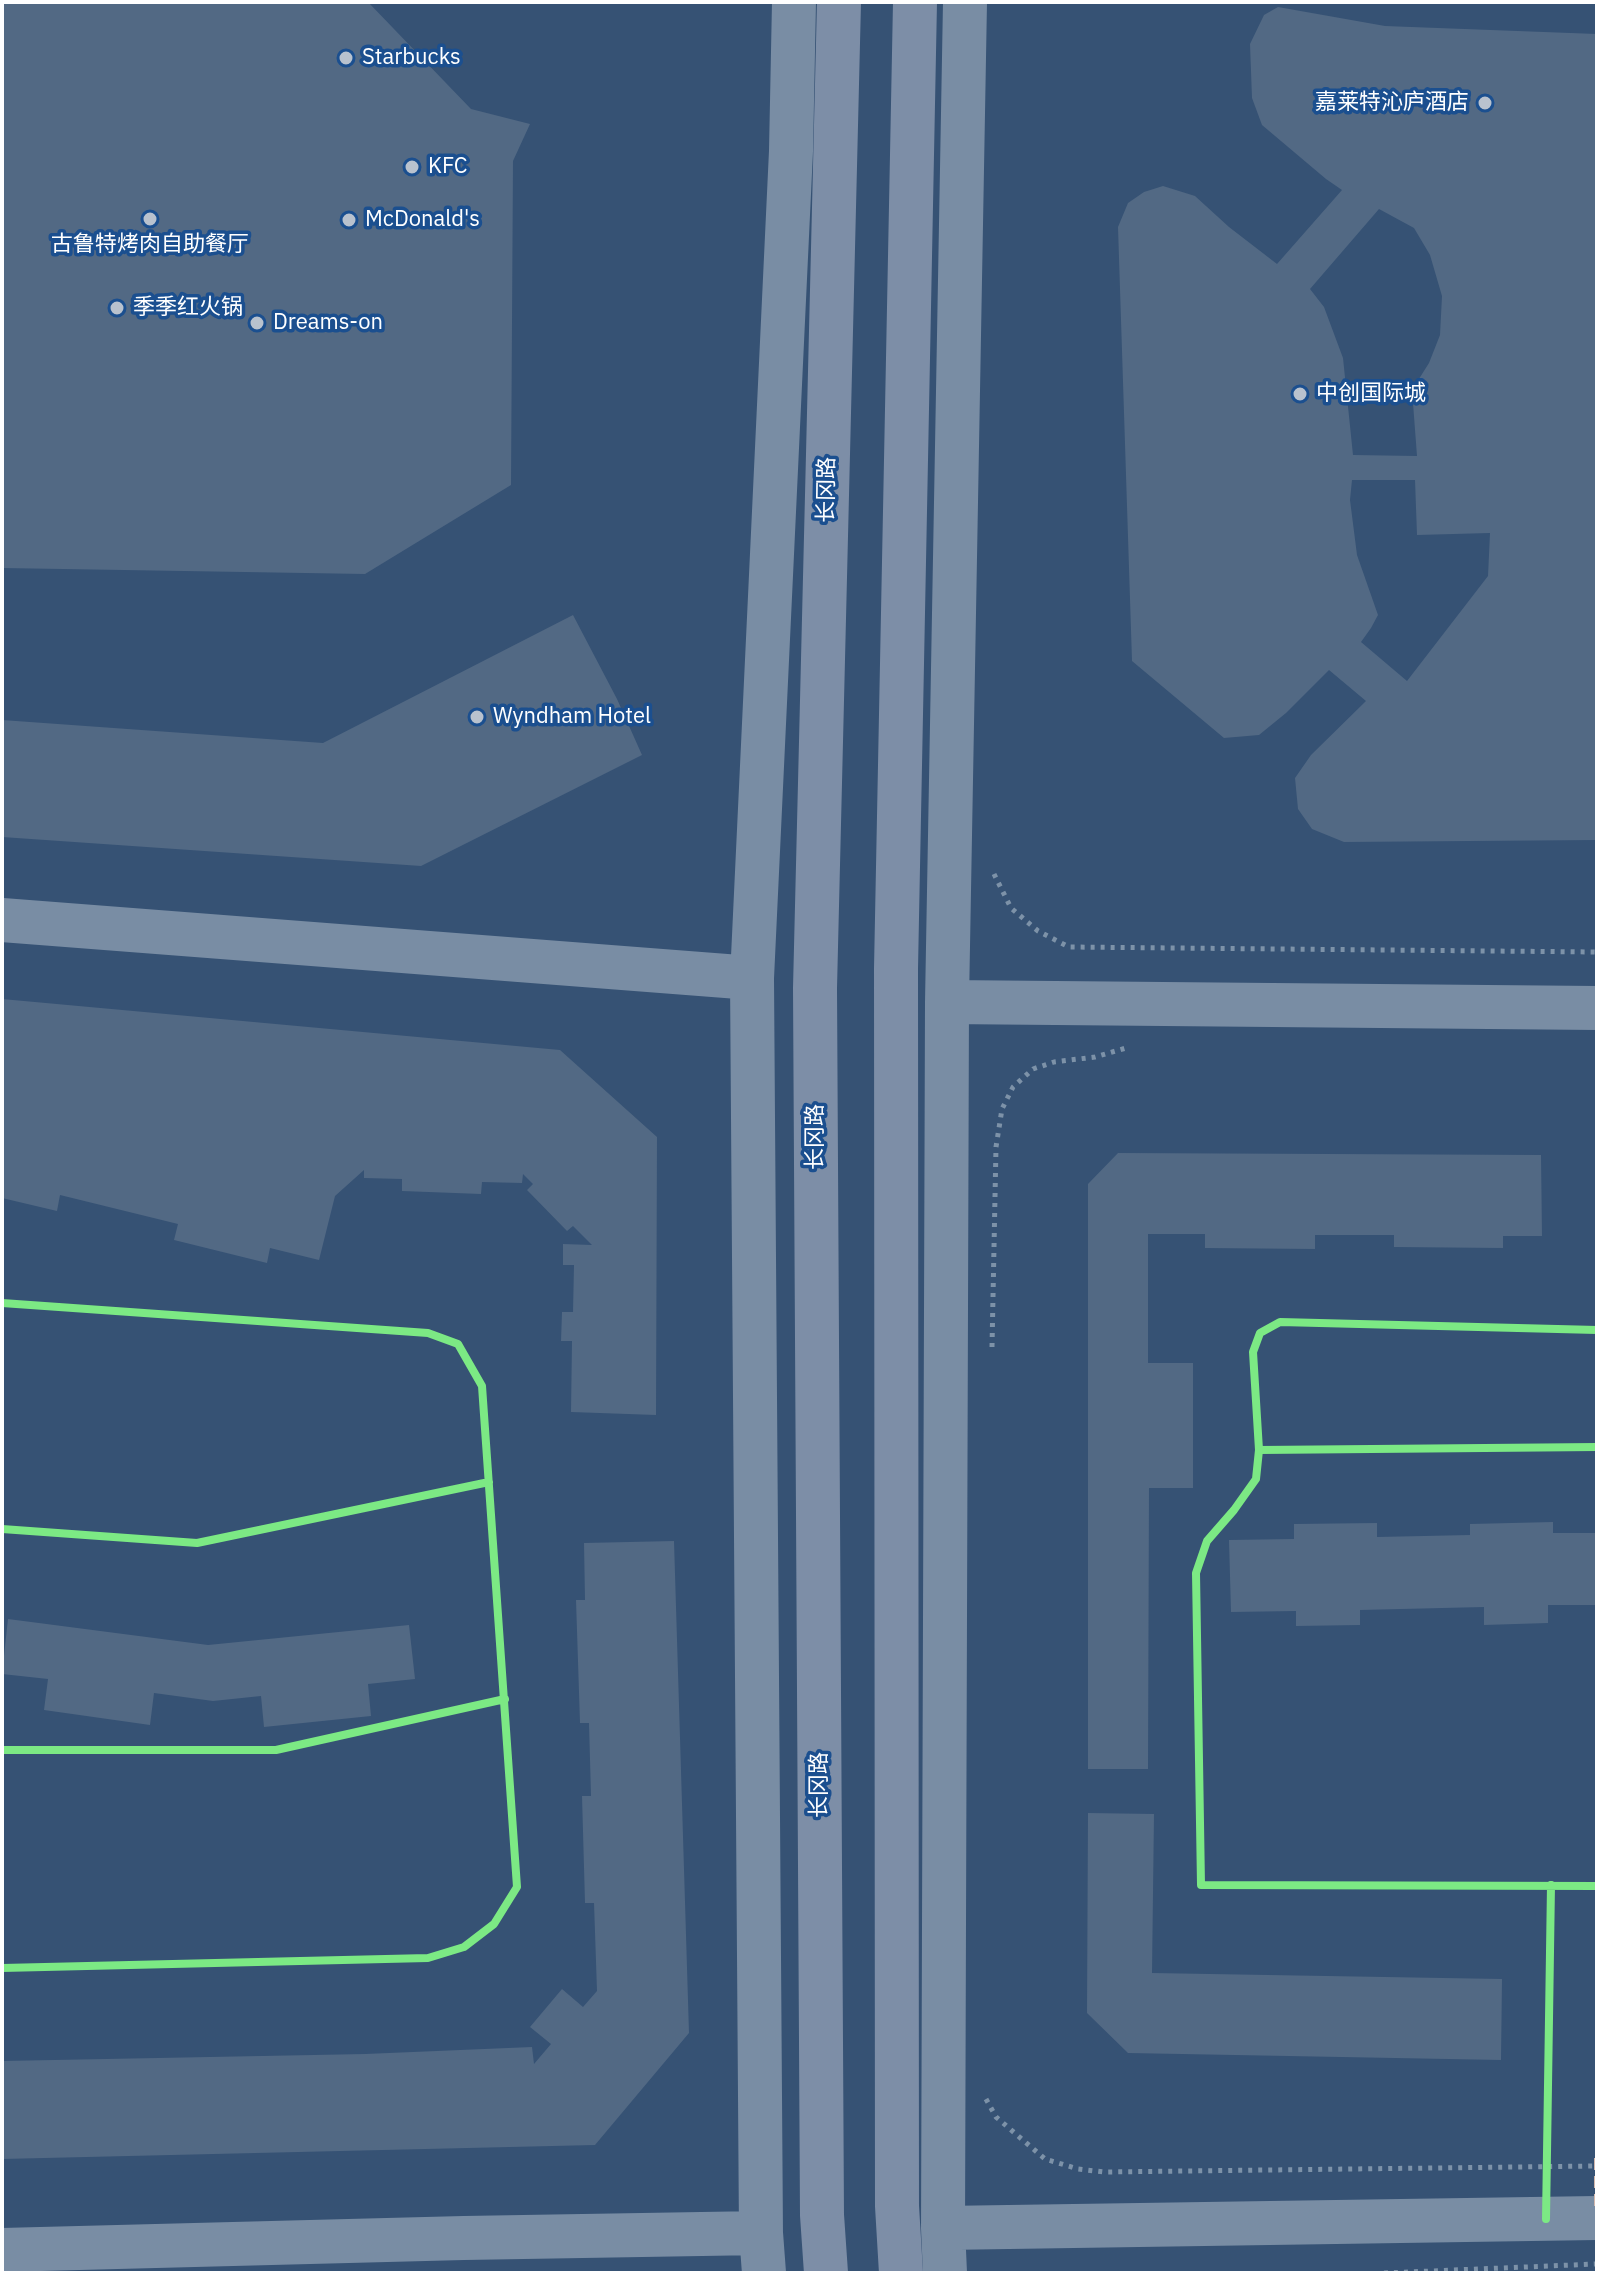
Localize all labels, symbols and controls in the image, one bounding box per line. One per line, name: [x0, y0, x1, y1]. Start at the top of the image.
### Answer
place label: Starbucks: [362, 45, 461, 71]
marker: Starbucks: [337, 49, 355, 67]
place label: 嘉莱特沁庐酒店: [1315, 90, 1469, 116]
marker: 嘉莱特沁庐酒店: [1476, 94, 1494, 112]
place label: KFC: [428, 154, 468, 180]
marker: KFC: [403, 158, 421, 176]
place label: McDonald's: [365, 207, 480, 233]
marker: 古鲁特烤肉自助餐厅: [141, 210, 159, 228]
marker: McDonald's: [340, 211, 358, 229]
place label: 古鲁特烤肉自助餐厅: [51, 232, 249, 258]
place label: 季季红火锅: [133, 295, 243, 321]
marker: 季季红火锅: [108, 299, 126, 317]
place label: Dreams-on: [273, 310, 383, 336]
marker: Dreams-on: [248, 314, 266, 332]
place label: 中创国际城: [1316, 381, 1426, 407]
marker: 中创国际城: [1291, 385, 1309, 403]
street label: 长冈路: [813, 457, 841, 523]
place label: Wyndham Hotel: [493, 704, 651, 730]
marker: Wyndham Hotel: [468, 708, 486, 726]
street label: 长冈路: [803, 1104, 829, 1170]
street label: 长冈路: [807, 1752, 833, 1818]

